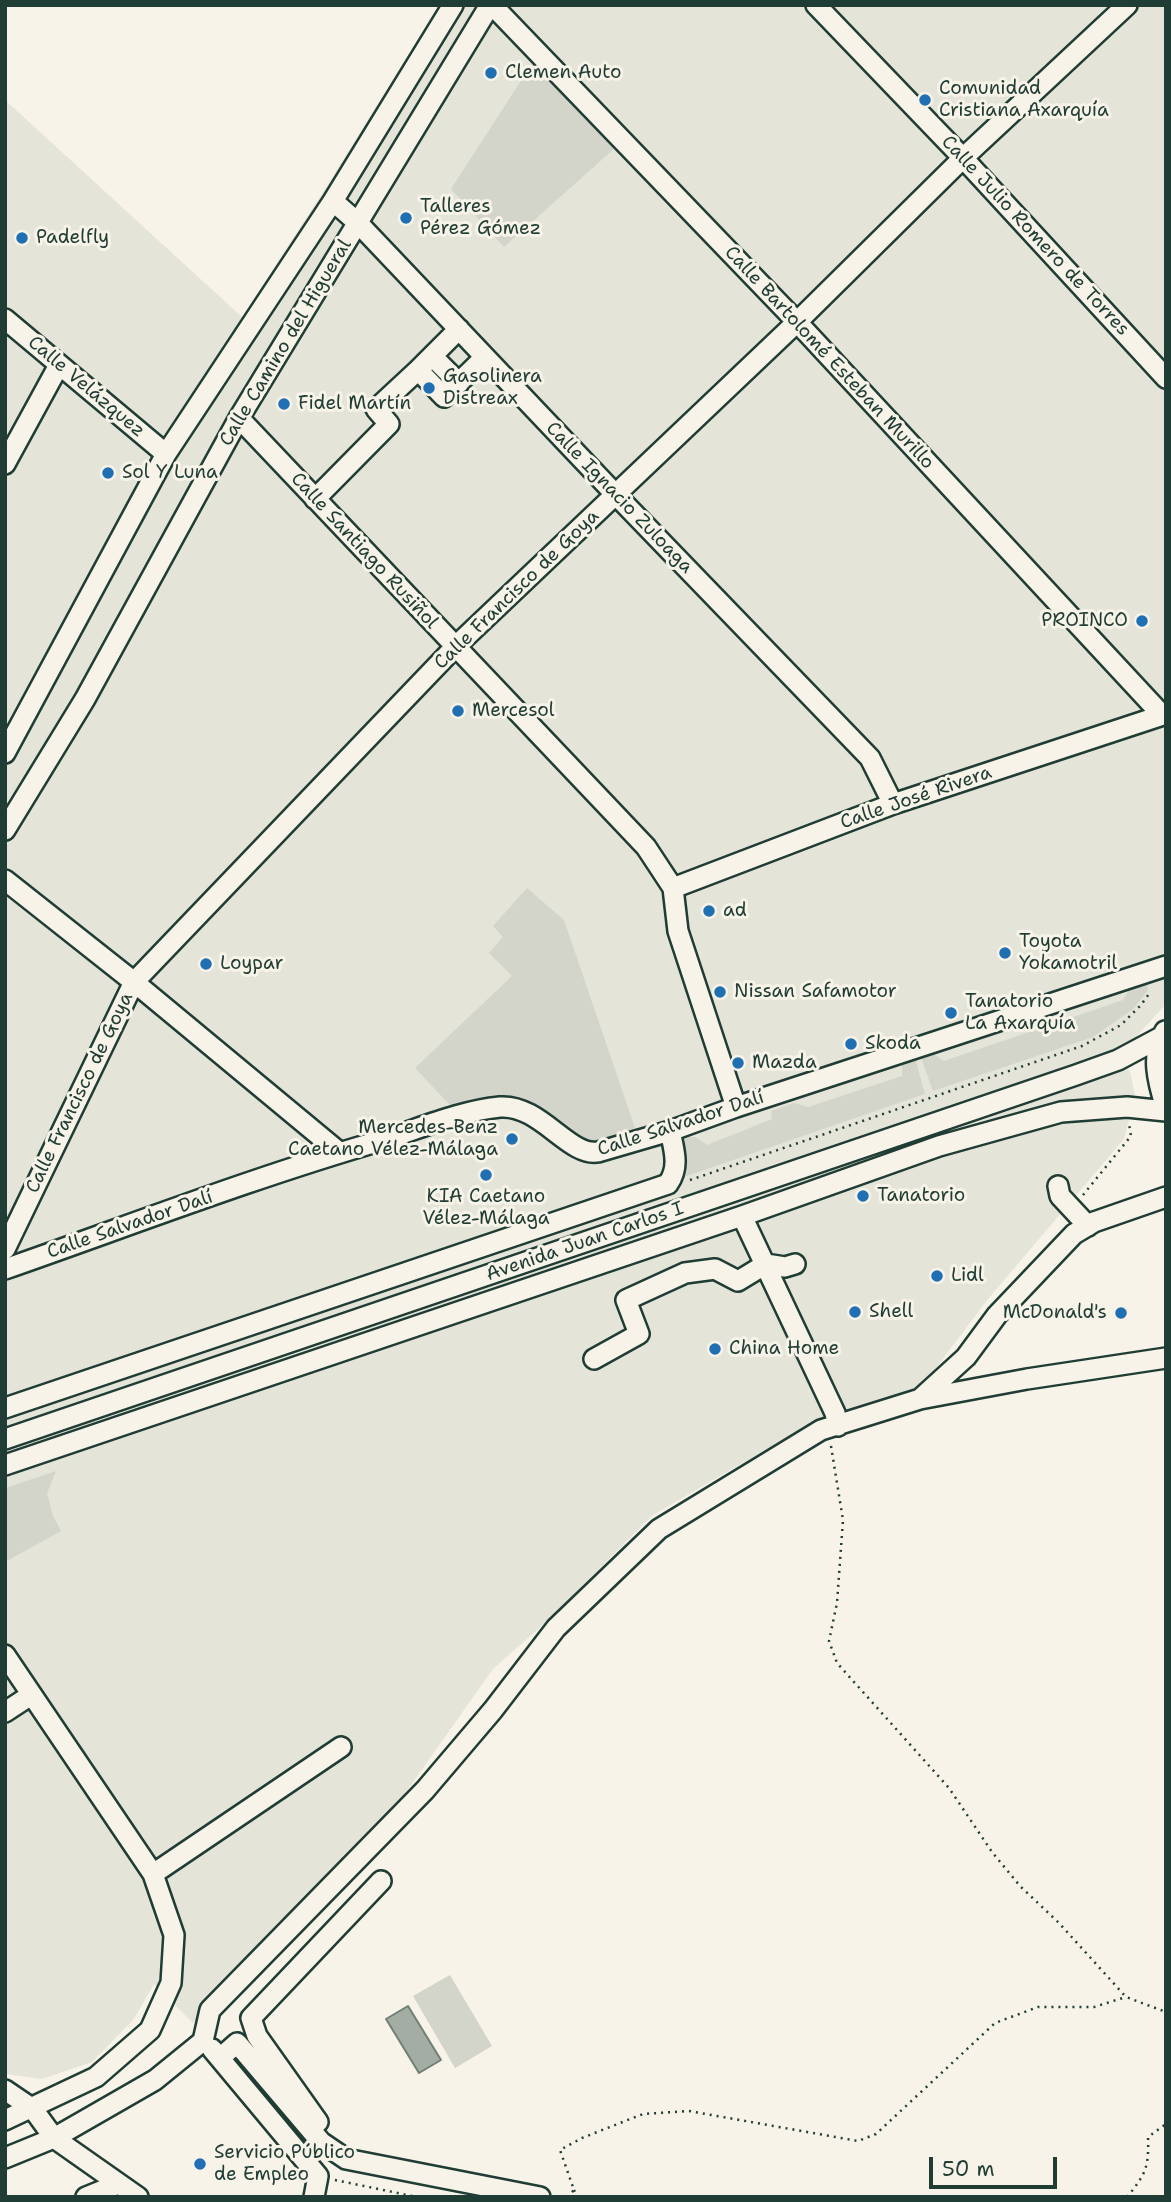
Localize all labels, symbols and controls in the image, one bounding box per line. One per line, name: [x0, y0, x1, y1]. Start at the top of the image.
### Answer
place label: Clemen Auto: [505, 62, 621, 84]
marker: Clemen Auto: [483, 65, 499, 81]
place label: Comunidad Cristiana Axarquía: [939, 78, 1109, 122]
marker: Comunidad Cristiana Axarquía: [917, 92, 933, 108]
street label: Calle Julio Romero de Torres: [936, 131, 1134, 341]
place label: Talleres Pérez Gómez: [420, 196, 541, 240]
marker: Talleres Pérez Gómez: [398, 210, 414, 226]
place label: Padelfly: [36, 227, 109, 249]
marker: Padelfly: [14, 230, 30, 246]
street label: Calle Camino del Higueral: [215, 236, 357, 450]
street label: Calle Bartolomé Esteban Murillo: [719, 242, 939, 474]
street label: Calle Velázquez: [23, 331, 149, 443]
place label: Gasolinera Distreax: [443, 366, 542, 410]
marker: Gasolinera Distreax: [421, 380, 437, 396]
place label: Fidel Martín: [298, 393, 411, 415]
marker: Fidel Martín: [276, 396, 292, 412]
street label: Calle Ignacio Zuloaga: [541, 417, 697, 579]
place label: Sol Y Luna: [122, 462, 218, 484]
marker: Sol Y Luna: [100, 465, 116, 481]
street label: Calle Santiago Rusiñol: [286, 468, 442, 634]
street label: Calle Francisco de Goya: [430, 505, 604, 675]
place label: PROINCO: [1041, 610, 1128, 632]
marker: PROINCO: [1134, 613, 1150, 629]
place label: Mercesol: [472, 700, 554, 722]
marker: Mercesol: [450, 703, 466, 719]
street label: Calle José Rivera: [837, 761, 995, 835]
place label: ad: [723, 900, 747, 922]
marker: ad: [701, 903, 717, 919]
place label: Toyota Yokamotril: [1019, 931, 1117, 975]
marker: Toyota Yokamotril: [997, 945, 1013, 961]
place label: Loypar: [220, 953, 284, 975]
marker: Loypar: [198, 956, 214, 972]
place label: Nissan Safamotor: [734, 981, 897, 1003]
marker: Nissan Safamotor: [712, 984, 728, 1000]
street label: Calle Francisco de Goya: [21, 989, 139, 1197]
place label: Tanatorio La Axarquía: [965, 991, 1075, 1035]
marker: Tanatorio La Axarquía: [943, 1005, 959, 1021]
place label: Skoda: [865, 1033, 921, 1055]
marker: Skoda: [843, 1036, 859, 1052]
place label: Mazda: [752, 1052, 817, 1074]
marker: Mazda: [730, 1055, 746, 1071]
street label: Calle Salvador Dalí: [595, 1086, 767, 1162]
place label: Mercedes-Benz Caetano Vélez-Málaga: [288, 1117, 498, 1161]
marker: Mercedes-Benz Caetano Vélez-Málaga: [504, 1131, 520, 1147]
marker: KIA Caetano Vélez-Málaga: [478, 1167, 494, 1183]
place label: Tanatorio: [877, 1185, 965, 1207]
street label: Calle Salvador Dalí: [44, 1186, 216, 1264]
place label: KIA Caetano Vélez-Málaga: [422, 1186, 550, 1230]
marker: Tanatorio: [855, 1188, 871, 1204]
street label: Avenida Juan Carlos I: [483, 1197, 687, 1287]
place label: Lidl: [951, 1265, 984, 1287]
marker: Lidl: [929, 1268, 945, 1284]
place label: Shell: [869, 1301, 913, 1323]
place label: McDonald's: [1003, 1302, 1107, 1324]
marker: Shell: [847, 1304, 863, 1320]
marker: McDonald's: [1113, 1305, 1129, 1321]
place label: China Home: [729, 1338, 839, 1360]
marker: China Home: [707, 1341, 723, 1357]
place label: Servicio Público de Empleo: [214, 2142, 355, 2186]
scale bar: [933, 2142, 1061, 2186]
text: 50 m: [942, 2155, 995, 2183]
marker: Servicio Público de Empleo: [192, 2156, 208, 2172]

